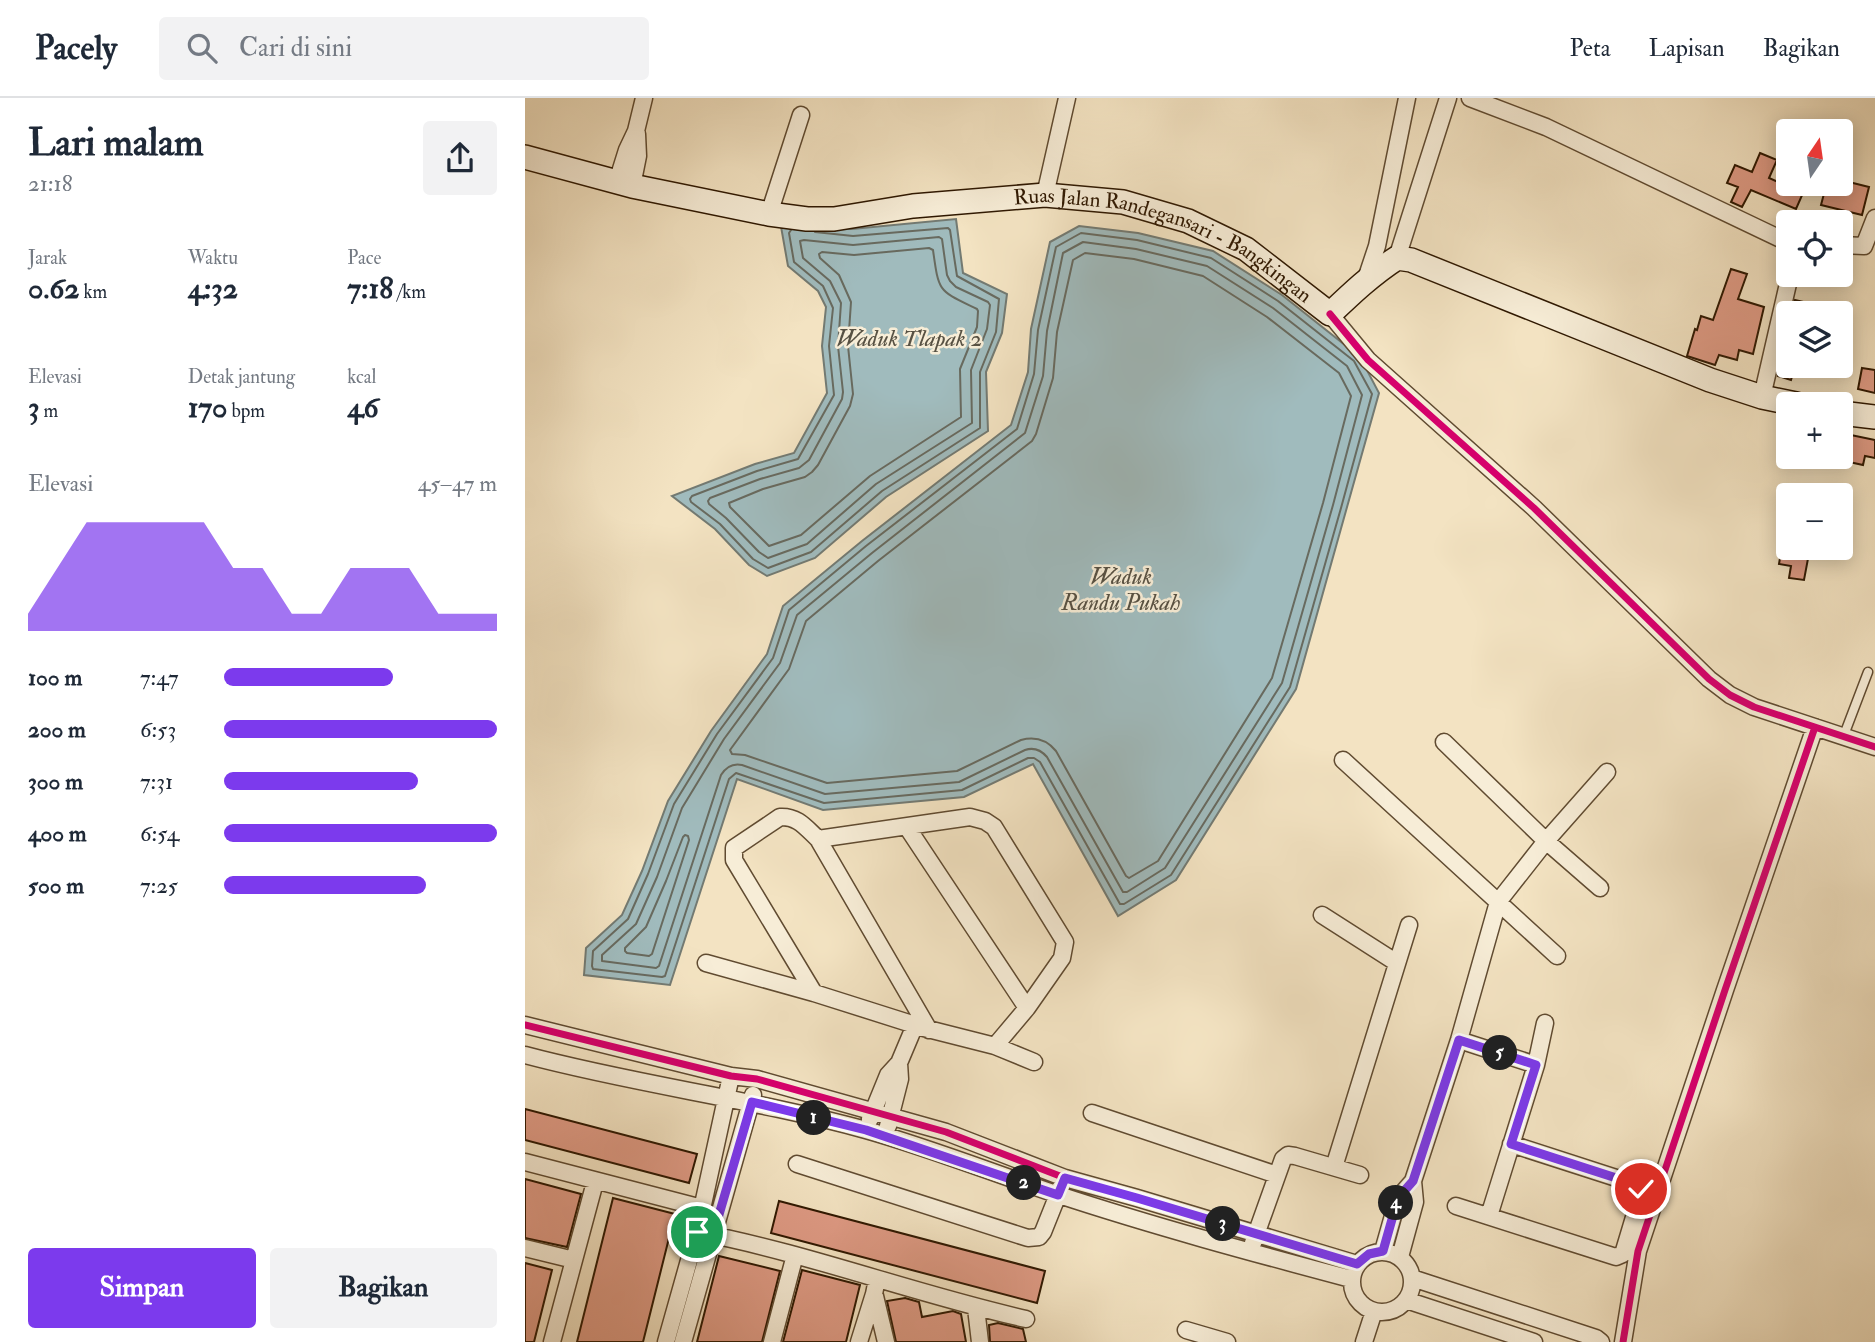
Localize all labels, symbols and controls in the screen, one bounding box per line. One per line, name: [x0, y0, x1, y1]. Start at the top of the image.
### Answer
search box: [159, 17, 649, 80]
text: Pacely: [35, 28, 117, 69]
icon: search: [183, 29, 221, 67]
text: Cari di sini: [239, 32, 352, 64]
text: Peta: [1569, 33, 1611, 64]
text: Lapisan: [1649, 33, 1725, 64]
text: Bagikan: [1763, 33, 1840, 64]
text: Lari malam: [28, 119, 203, 167]
north arrow: [1776, 119, 1853, 196]
map controls: [1776, 119, 1853, 560]
button: share: [423, 121, 497, 195]
text: 21:18: [28, 169, 73, 198]
street label: Ruas Jalan Randegansari - Bangkingan: [1012, 181, 1318, 309]
button: locate: [1776, 210, 1853, 287]
text: Jarak: [28, 246, 67, 270]
text: Waktu: [188, 246, 238, 270]
text: Pace: [347, 246, 381, 270]
text: 0.62: [28, 270, 80, 307]
text: 4:32: [188, 270, 238, 307]
text: 7:18: [347, 270, 393, 307]
text: km: [80, 280, 107, 304]
text: /km: [393, 280, 426, 304]
button: layers: [1776, 301, 1853, 378]
water label: Waduk Tlapak 2: [836, 324, 982, 353]
text: Elevasi: [28, 365, 82, 389]
text: Detak jantung: [188, 365, 295, 389]
text: kcal: [347, 365, 376, 389]
text: 3: [28, 389, 40, 426]
text: 170: [188, 389, 227, 426]
text: 46: [347, 389, 379, 426]
button: +: [1776, 392, 1853, 469]
text: m: [40, 399, 58, 423]
text: bpm: [227, 399, 265, 423]
text: Elevasi: [28, 469, 93, 498]
text: 45–47 m: [418, 469, 497, 498]
button: −: [1776, 483, 1853, 560]
water label: Waduk Randu Pukah: [1061, 562, 1180, 617]
text: 100 m: [28, 663, 82, 692]
text: 7:47: [140, 663, 179, 692]
text: 200 m: [28, 715, 86, 744]
text: 6:53: [140, 715, 176, 744]
text: 300 m: [28, 767, 83, 796]
text: 7:31: [140, 767, 173, 796]
text: 400 m: [28, 819, 87, 848]
text: 6:54: [140, 819, 179, 848]
text: 500 m: [28, 871, 84, 900]
text: 7:25: [140, 871, 178, 900]
pin: 5: [1483, 1035, 1517, 1070]
text: 5: [1495, 1040, 1504, 1064]
pin: 1: [797, 1100, 831, 1136]
text: 1: [810, 1105, 817, 1129]
pin: [1611, 1159, 1671, 1219]
pin: 2: [1007, 1166, 1041, 1200]
text: 2: [1019, 1170, 1028, 1194]
icon: check: [1622, 1170, 1660, 1208]
pin: 4: [1379, 1186, 1413, 1220]
text: 4: [1390, 1190, 1401, 1214]
pin: [667, 1202, 727, 1262]
pin: 3: [1205, 1206, 1241, 1242]
text: 3: [1219, 1211, 1226, 1235]
icon: arrive: [678, 1213, 716, 1251]
button: Simpan: [28, 1248, 256, 1328]
button: Bagikan: [270, 1248, 497, 1328]

